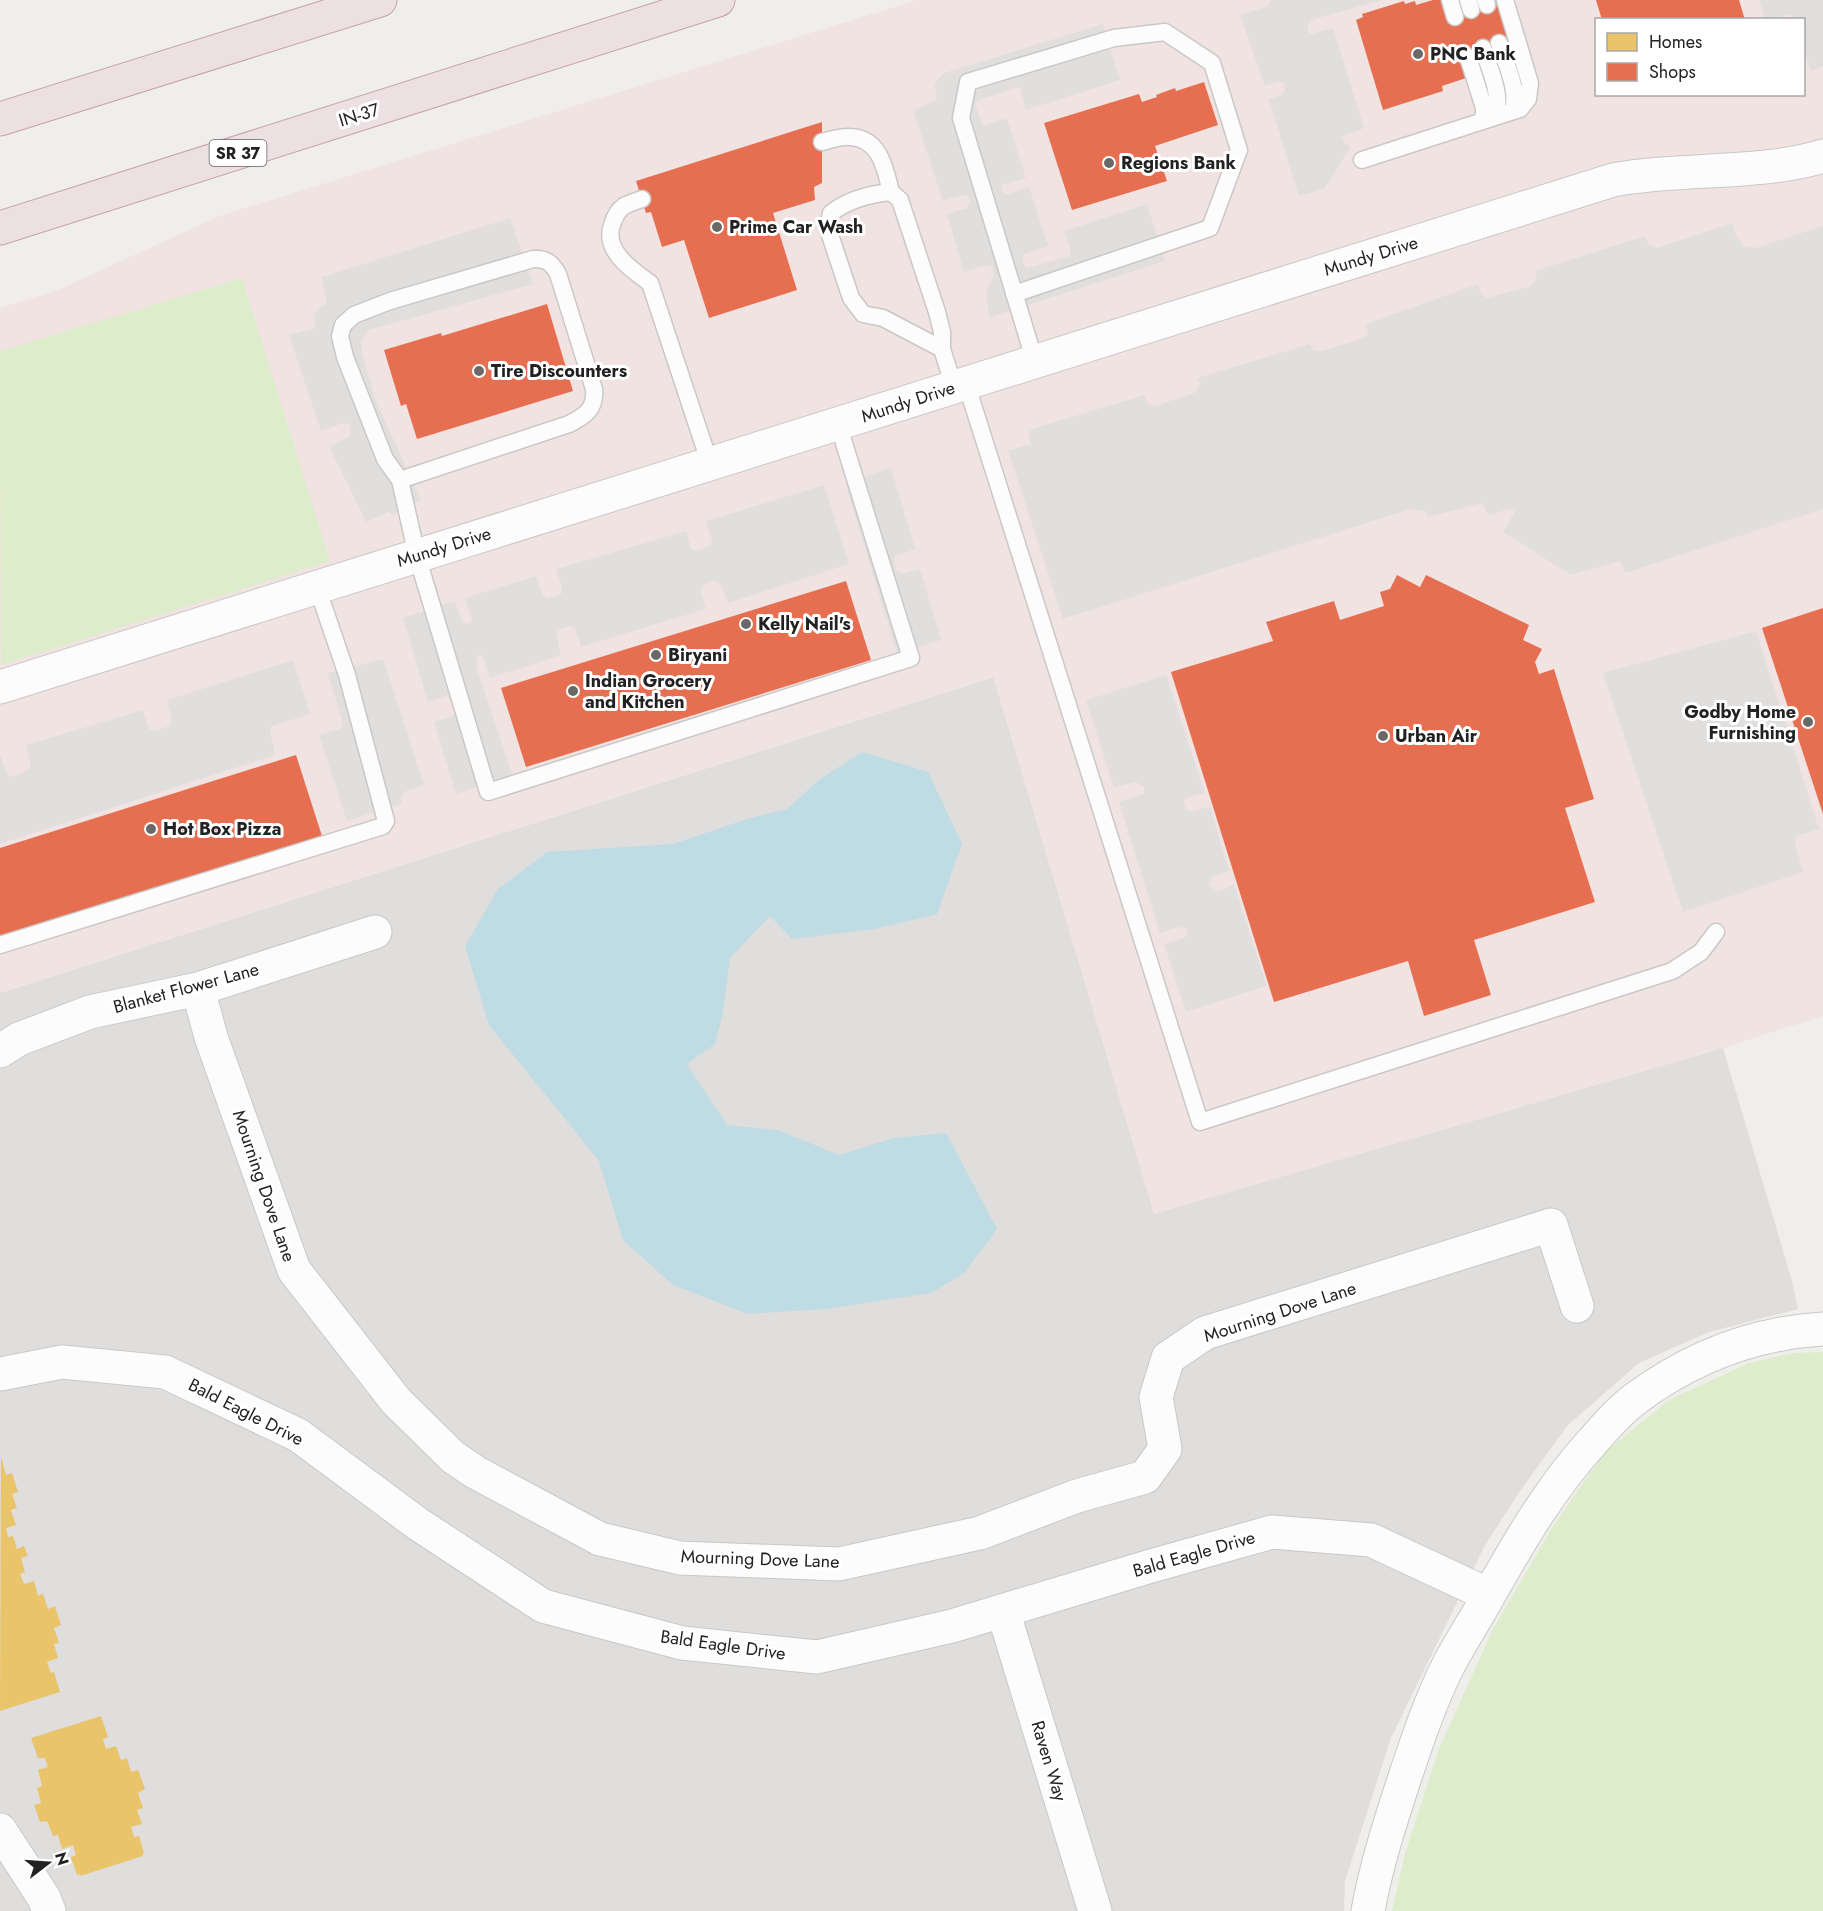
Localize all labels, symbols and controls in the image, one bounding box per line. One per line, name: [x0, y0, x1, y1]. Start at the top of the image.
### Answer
legend: [1595, 18, 1805, 96]
text: Homes: [1649, 29, 1702, 55]
place label: PNC Bank: [1430, 41, 1517, 67]
marker: PNC Bank: [1411, 47, 1425, 61]
text: Shops: [1649, 59, 1696, 85]
street label: IN-37: [336, 96, 383, 133]
road number: SR 37: [210, 140, 266, 166]
place label: Regions Bank: [1121, 150, 1236, 176]
marker: Regions Bank: [1102, 156, 1116, 170]
place label: Prime Car Wash: [729, 214, 863, 240]
marker: Prime Car Wash: [710, 220, 724, 234]
street label: Mundy Drive: [1321, 229, 1421, 283]
place label: Tire Discounters: [491, 358, 627, 384]
marker: Tire Discounters: [472, 364, 486, 378]
street label: Mundy Drive: [858, 375, 958, 429]
street label: Mundy Drive: [394, 520, 494, 574]
place label: Kelly Nail's: [758, 611, 851, 637]
marker: Kelly Nail's: [739, 617, 753, 631]
place label: Biryani: [668, 642, 727, 668]
marker: Biryani: [649, 648, 663, 662]
place label: Indian Grocery and Kitchen: [585, 668, 712, 715]
marker: Indian Grocery and Kitchen: [566, 684, 580, 698]
place label: Godby Home Furnishing: [1684, 699, 1796, 746]
marker: Godby Home Furnishing: [1801, 715, 1815, 729]
place label: Urban Air: [1395, 723, 1478, 749]
marker: Urban Air: [1376, 729, 1390, 743]
place label: Hot Box Pizza: [163, 816, 281, 842]
marker: Hot Box Pizza: [144, 822, 158, 836]
street label: Blanket Flower Lane: [110, 956, 262, 1020]
street label: Mourning Dove Lane: [226, 1107, 302, 1265]
street label: Mourning Dove Lane: [1200, 1275, 1360, 1349]
street label: Bald Eagle Drive: [184, 1372, 308, 1452]
street label: Bald Eagle Drive: [1130, 1524, 1258, 1584]
street label: Mourning Dove Lane: [680, 1543, 840, 1575]
street label: Bald Eagle Drive: [659, 1623, 787, 1667]
street label: Raven Way: [1024, 1718, 1074, 1805]
north arrow: [18, 1833, 78, 1893]
text: N: [49, 1849, 75, 1868]

